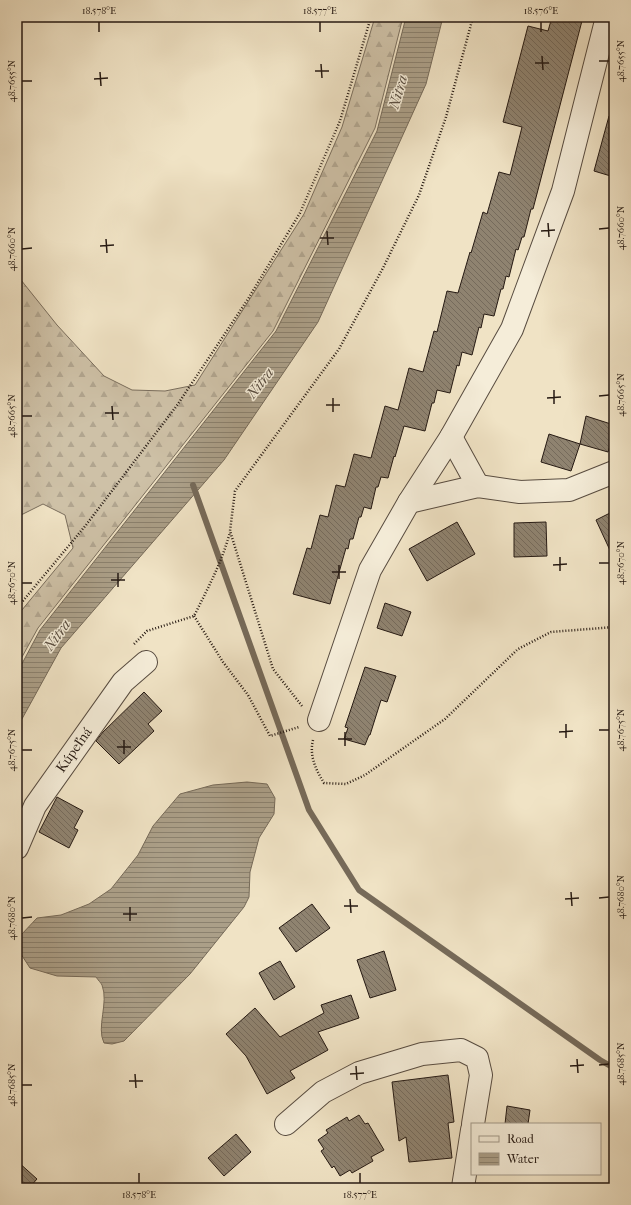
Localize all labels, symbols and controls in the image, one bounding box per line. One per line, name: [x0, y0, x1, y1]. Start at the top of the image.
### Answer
text: 18.578°E: [82, 5, 116, 17]
text: 18.577°E: [303, 5, 337, 17]
text: 18.576°E: [524, 5, 558, 17]
text: 48.7655°N: [615, 39, 627, 82]
text: 48.7655°N: [6, 59, 18, 102]
water label: Nitra: [384, 73, 411, 112]
text: 48.7660°N: [615, 205, 627, 250]
text: 48.7660°N: [6, 226, 18, 271]
water label: Nitra: [242, 364, 278, 403]
text: 48.7665°N: [615, 373, 627, 417]
text: 48.7665°N: [6, 394, 18, 438]
text: 48.7670°N: [615, 541, 627, 585]
text: 48.7670°N: [6, 561, 18, 605]
water label: Nitra: [39, 616, 74, 655]
text: 48.7675°N: [615, 708, 627, 751]
street label: Kúpeľná: [52, 724, 96, 776]
text: 48.7675°N: [6, 728, 18, 771]
text: 48.7680°N: [615, 874, 627, 919]
text: 48.7680°N: [6, 895, 18, 940]
text: 48.7685°N: [615, 1042, 627, 1086]
text: 48.7685°N: [6, 1063, 18, 1107]
legend: [471, 1123, 601, 1175]
text: Road: [507, 1132, 534, 1146]
text: Water: [506, 1152, 540, 1166]
text: 18.578°E: [122, 1189, 156, 1201]
text: 18.577°E: [343, 1189, 377, 1201]

